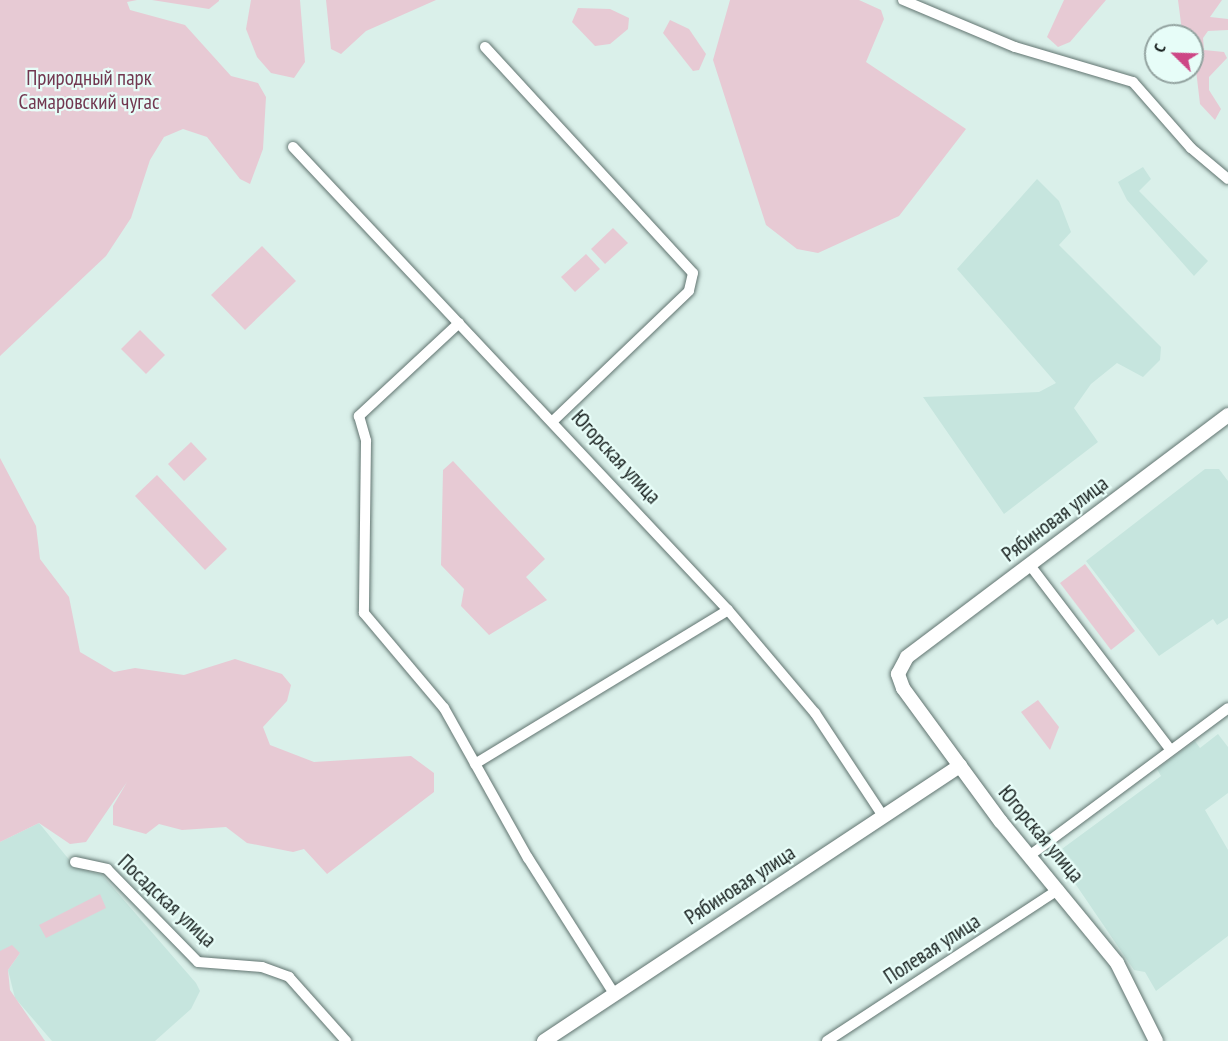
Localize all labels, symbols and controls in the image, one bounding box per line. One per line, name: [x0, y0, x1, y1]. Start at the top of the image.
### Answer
north arrow: [1144, 24, 1204, 84]
text: С: [1149, 40, 1170, 55]
park label: Природный парк Самаровский чугас: [19, 65, 159, 115]
street label: Югорская улица: [566, 405, 666, 509]
street label: Рябиновая улица: [997, 471, 1113, 567]
street label: Югорская улица: [993, 780, 1089, 888]
street label: Рябиновая улица: [680, 840, 800, 930]
street label: Посадская улица: [113, 849, 221, 953]
street label: Полевая улица: [879, 909, 985, 989]

